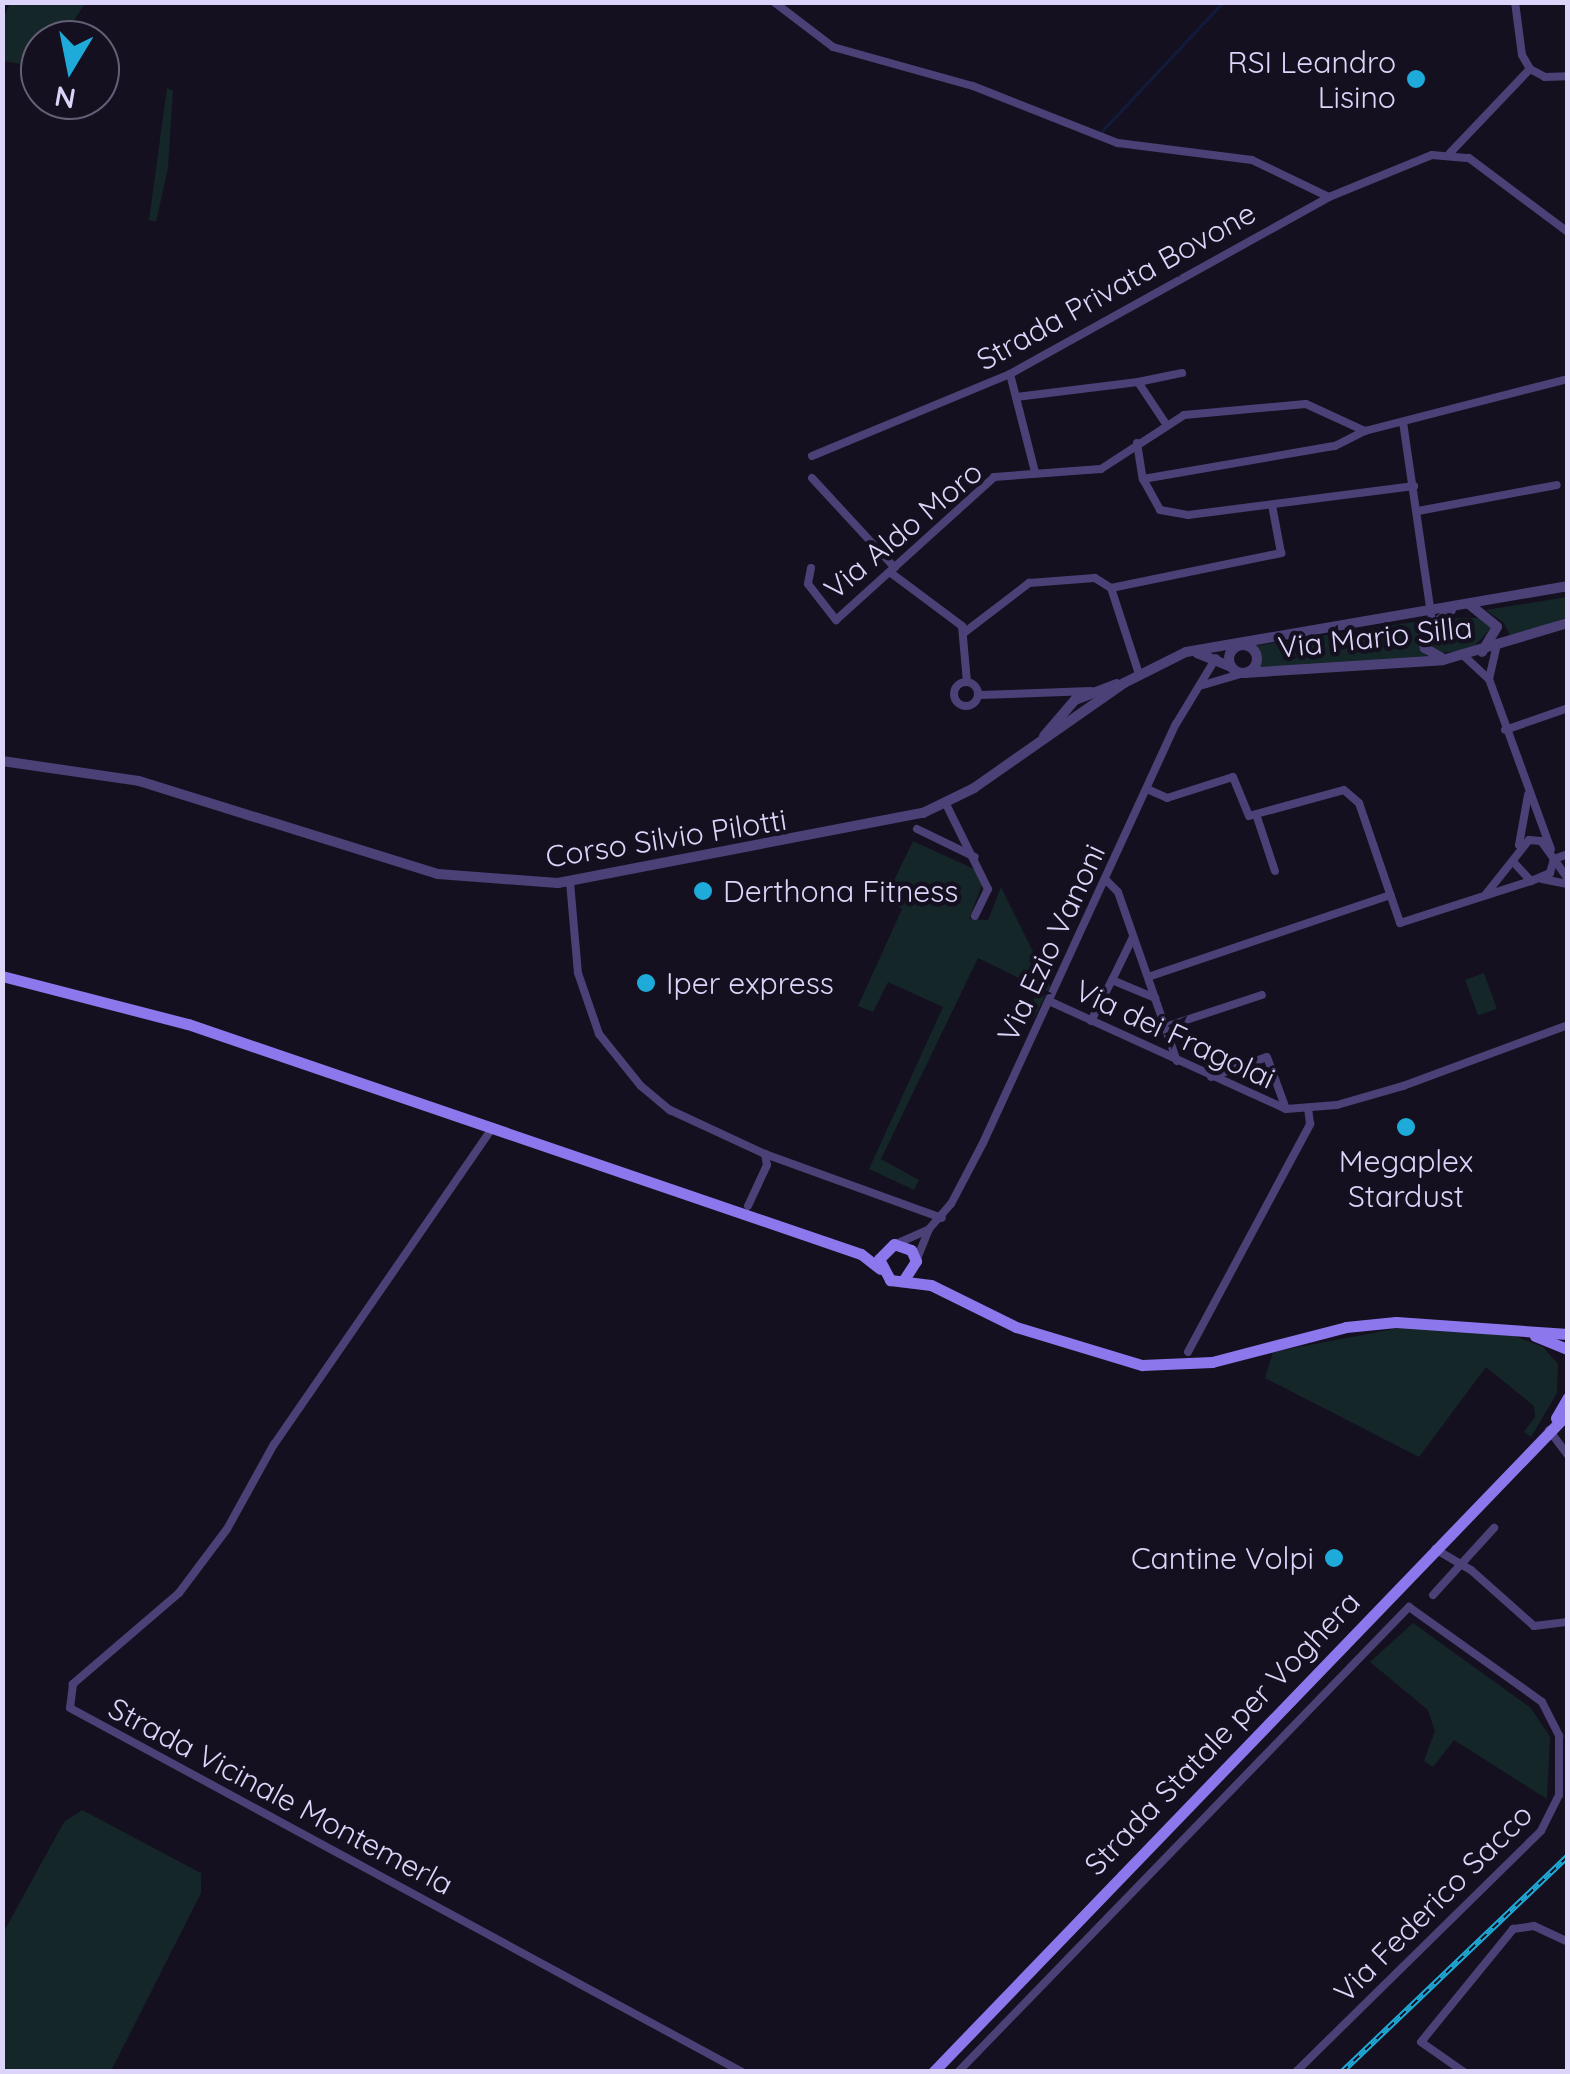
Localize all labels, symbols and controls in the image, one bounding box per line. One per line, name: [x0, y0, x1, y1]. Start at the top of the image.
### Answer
north arrow: [20, 20, 120, 120]
place label: RSI Leandro Lisino: [1228, 44, 1396, 114]
marker: RSI Leandro Lisino: [1405, 68, 1427, 90]
text: N: [52, 79, 78, 117]
street label: Strada Privata Bovone: [970, 194, 1262, 378]
street label: Via Aldo Moro: [817, 453, 989, 607]
street label: Via Mario Silla: [1276, 609, 1474, 665]
street label: Corso Silvio Pilotti: [543, 801, 789, 875]
street label: Via Ezio Vanoni: [990, 838, 1112, 1048]
place label: Derthona Fitness: [723, 873, 958, 909]
marker: Derthona Fitness: [692, 880, 714, 902]
place label: Iper express: [666, 965, 834, 1001]
marker: Iper express: [635, 972, 657, 994]
street label: Via dei Fragolai: [1069, 972, 1281, 1096]
marker: Megaplex Stardust: [1395, 1116, 1417, 1138]
place label: Megaplex Stardust: [1339, 1143, 1473, 1214]
place label: Cantine Volpi: [1131, 1540, 1314, 1576]
marker: Cantine Volpi: [1323, 1547, 1345, 1569]
street label: Strada Statale per Voghera: [1077, 1584, 1367, 1882]
street label: Strada Vicinale Montemerla: [103, 1690, 459, 1902]
street label: Via Federico Sacco: [1326, 1796, 1540, 2010]

